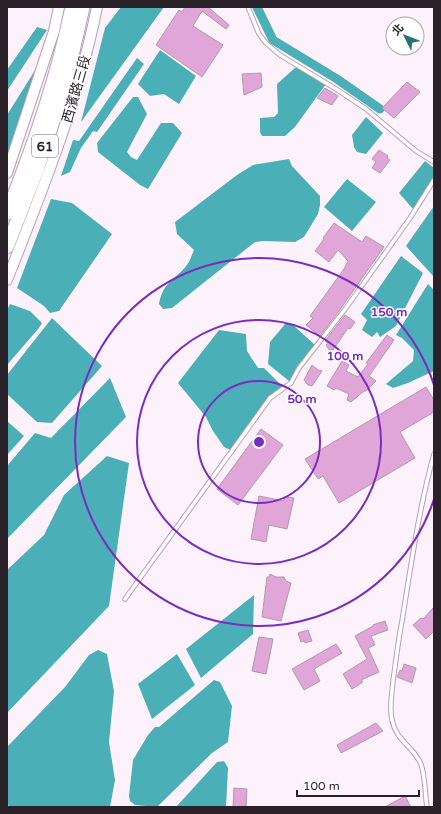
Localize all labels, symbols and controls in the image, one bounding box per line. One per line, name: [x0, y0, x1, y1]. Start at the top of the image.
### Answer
north arrow: [385, 16, 425, 56]
text: 北: [390, 21, 407, 38]
street label: 西濱路三段: [59, 53, 94, 125]
road number: 61: [32, 135, 58, 157]
text: 150 m: [371, 305, 407, 319]
text: 100 m: [327, 349, 363, 363]
text: 50 m: [287, 392, 317, 406]
centre of rings: [252, 435, 266, 449]
scale bar: [297, 772, 419, 798]
text: 100 m: [303, 779, 340, 793]

